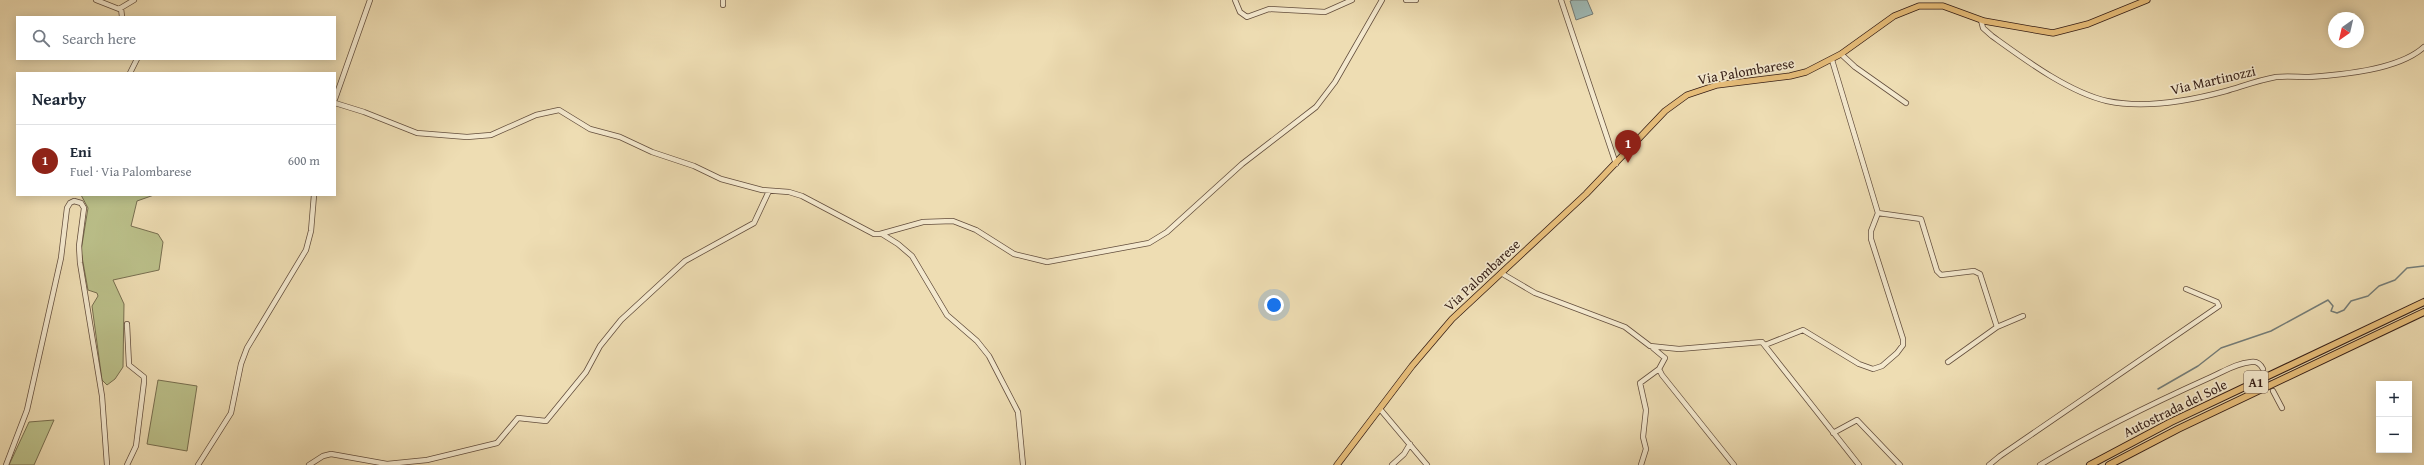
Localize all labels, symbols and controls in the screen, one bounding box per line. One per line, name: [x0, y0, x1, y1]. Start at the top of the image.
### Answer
north arrow: [2328, 12, 2364, 48]
search box: [16, 16, 336, 60]
icon: search: [30, 27, 52, 49]
text: Search here: [62, 28, 136, 49]
street label: Via Palombarese: [1696, 53, 1796, 89]
street label: Via Martinozzi: [2168, 60, 2258, 99]
text: Nearby: [32, 86, 86, 111]
pin: 1: [1615, 130, 1641, 163]
text: Eni: [70, 141, 92, 162]
text: 1: [42, 151, 48, 170]
text: 600 m: [288, 151, 320, 170]
text: Fuel · Via Palombarese: [70, 162, 192, 181]
street label: Via Palombarese: [1439, 234, 1525, 316]
your location: [1264, 295, 1284, 315]
road number: A1: [2244, 371, 2268, 393]
street label: Autostrada del Sole: [2120, 374, 2231, 442]
map controls: [2376, 381, 2412, 453]
button: +: [2376, 381, 2412, 417]
button: −: [2376, 417, 2412, 453]

